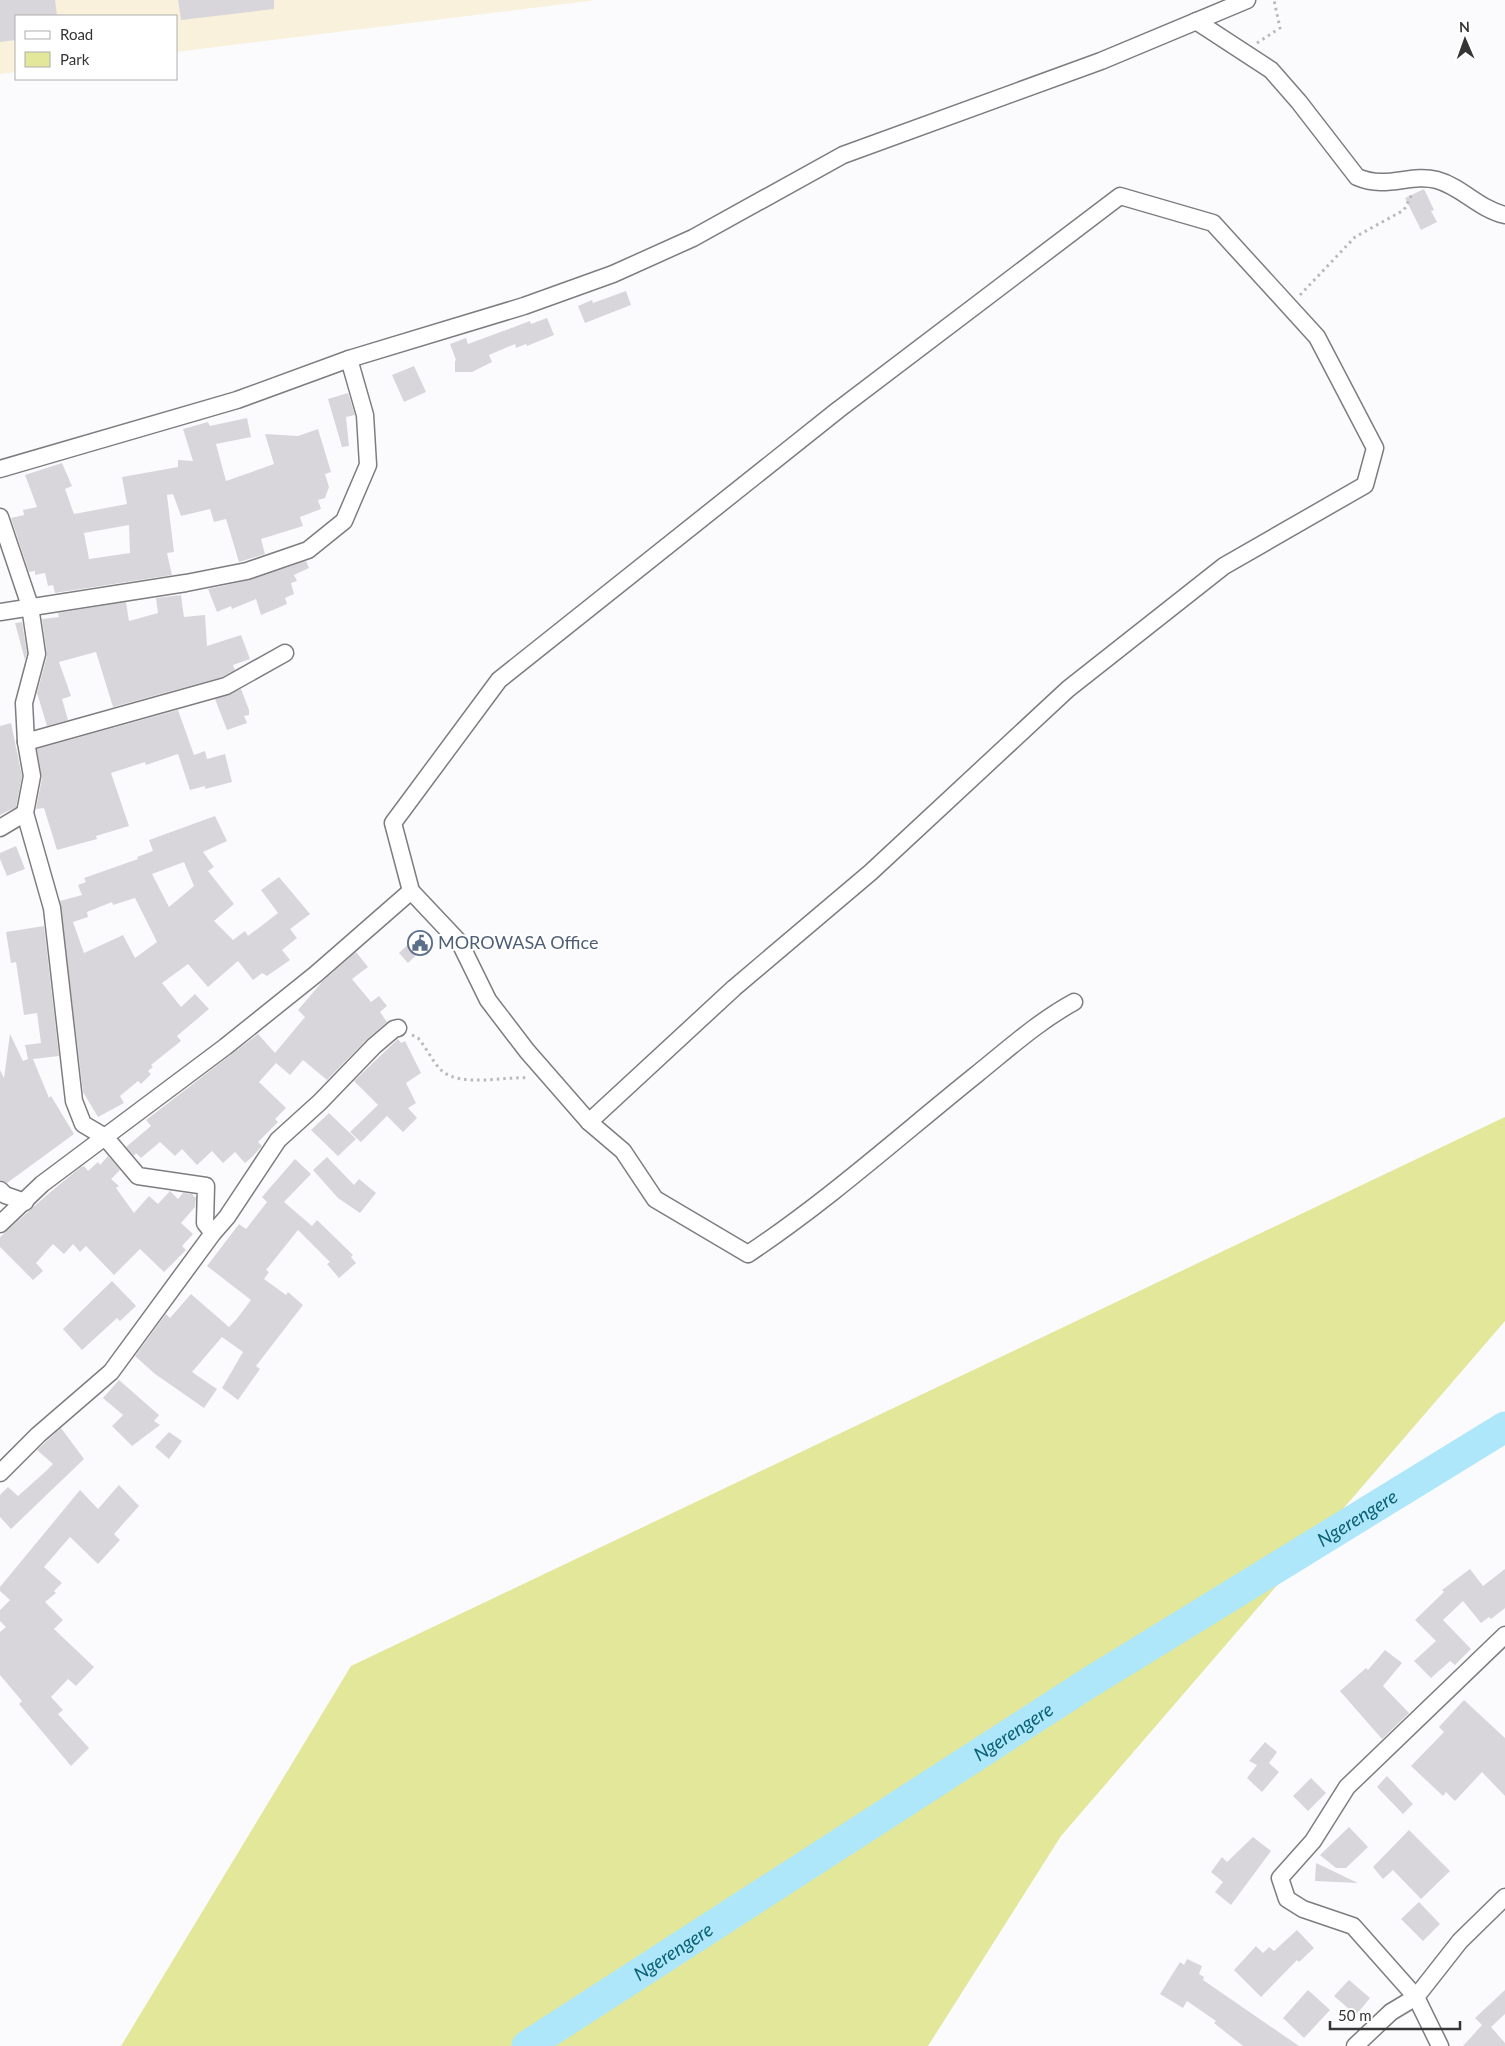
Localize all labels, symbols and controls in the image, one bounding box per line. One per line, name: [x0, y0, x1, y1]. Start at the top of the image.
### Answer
legend: [15, 15, 178, 80]
north arrow: [1440, 15, 1490, 65]
text: N: [1459, 18, 1470, 35]
text: Road: [60, 25, 93, 43]
text: Park: [60, 50, 90, 68]
public building icon: MOROWASA Office: [407, 930, 433, 956]
place label: MOROWASA Office: [438, 931, 599, 953]
water label: Ngerengere: [1313, 1484, 1401, 1551]
water label: Ngerengere: [969, 1697, 1057, 1765]
water label: Ngerengere: [629, 1917, 717, 1985]
scale bar: [1330, 1998, 1460, 2030]
text: 50 m: [1338, 2006, 1372, 2024]

